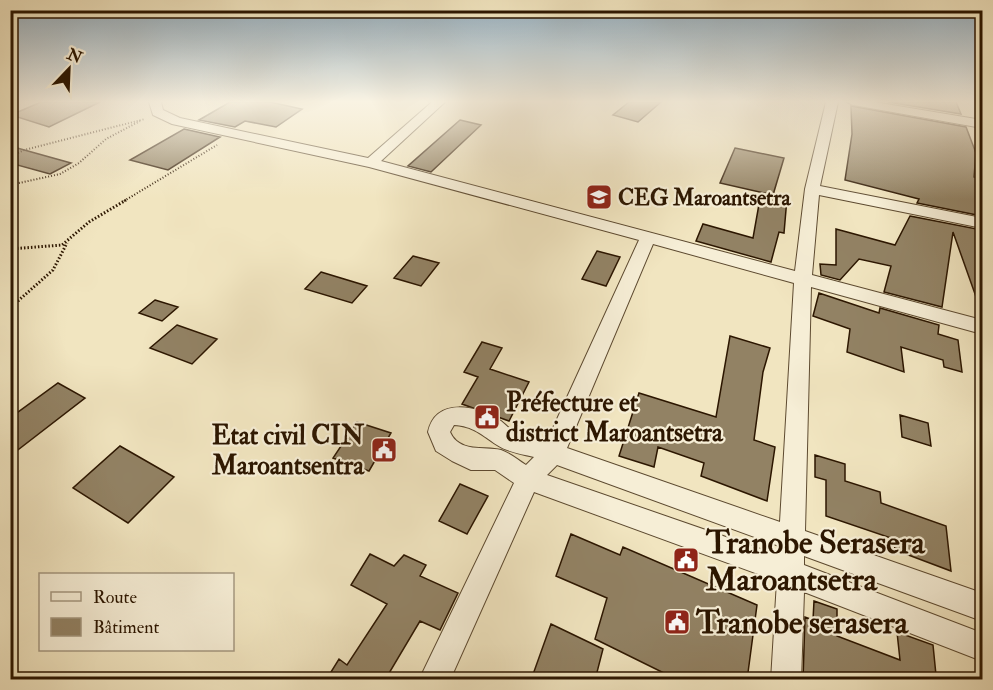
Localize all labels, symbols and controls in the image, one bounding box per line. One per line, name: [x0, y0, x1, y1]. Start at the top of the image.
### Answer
north arrow: [39, 39, 99, 99]
text: N: [63, 44, 86, 68]
school or university icon: CEG Maroantsetra: [584, 182, 614, 212]
place label: CEG Maroantsetra: [618, 184, 791, 212]
place label: Préfecture et district Maroantsetra: [506, 387, 724, 449]
public building icon: Préfecture et district Maroantsetra: [472, 402, 502, 432]
place label: Etat civil CIN Maroantsentra: [211, 420, 365, 482]
public building icon: Etat civil CIN Maroantsentra: [369, 435, 399, 465]
place label: Tranobe Serasera Maroantsetra: [705, 523, 926, 600]
public building icon: Tranobe Serasera Maroantsetra: [671, 545, 701, 575]
legend: [39, 573, 234, 651]
text: Route: [93, 586, 137, 609]
place label: Tranobe serasera: [695, 603, 909, 643]
public building icon: Tranobe serasera: [662, 607, 692, 637]
text: Bâtiment: [93, 616, 159, 639]

